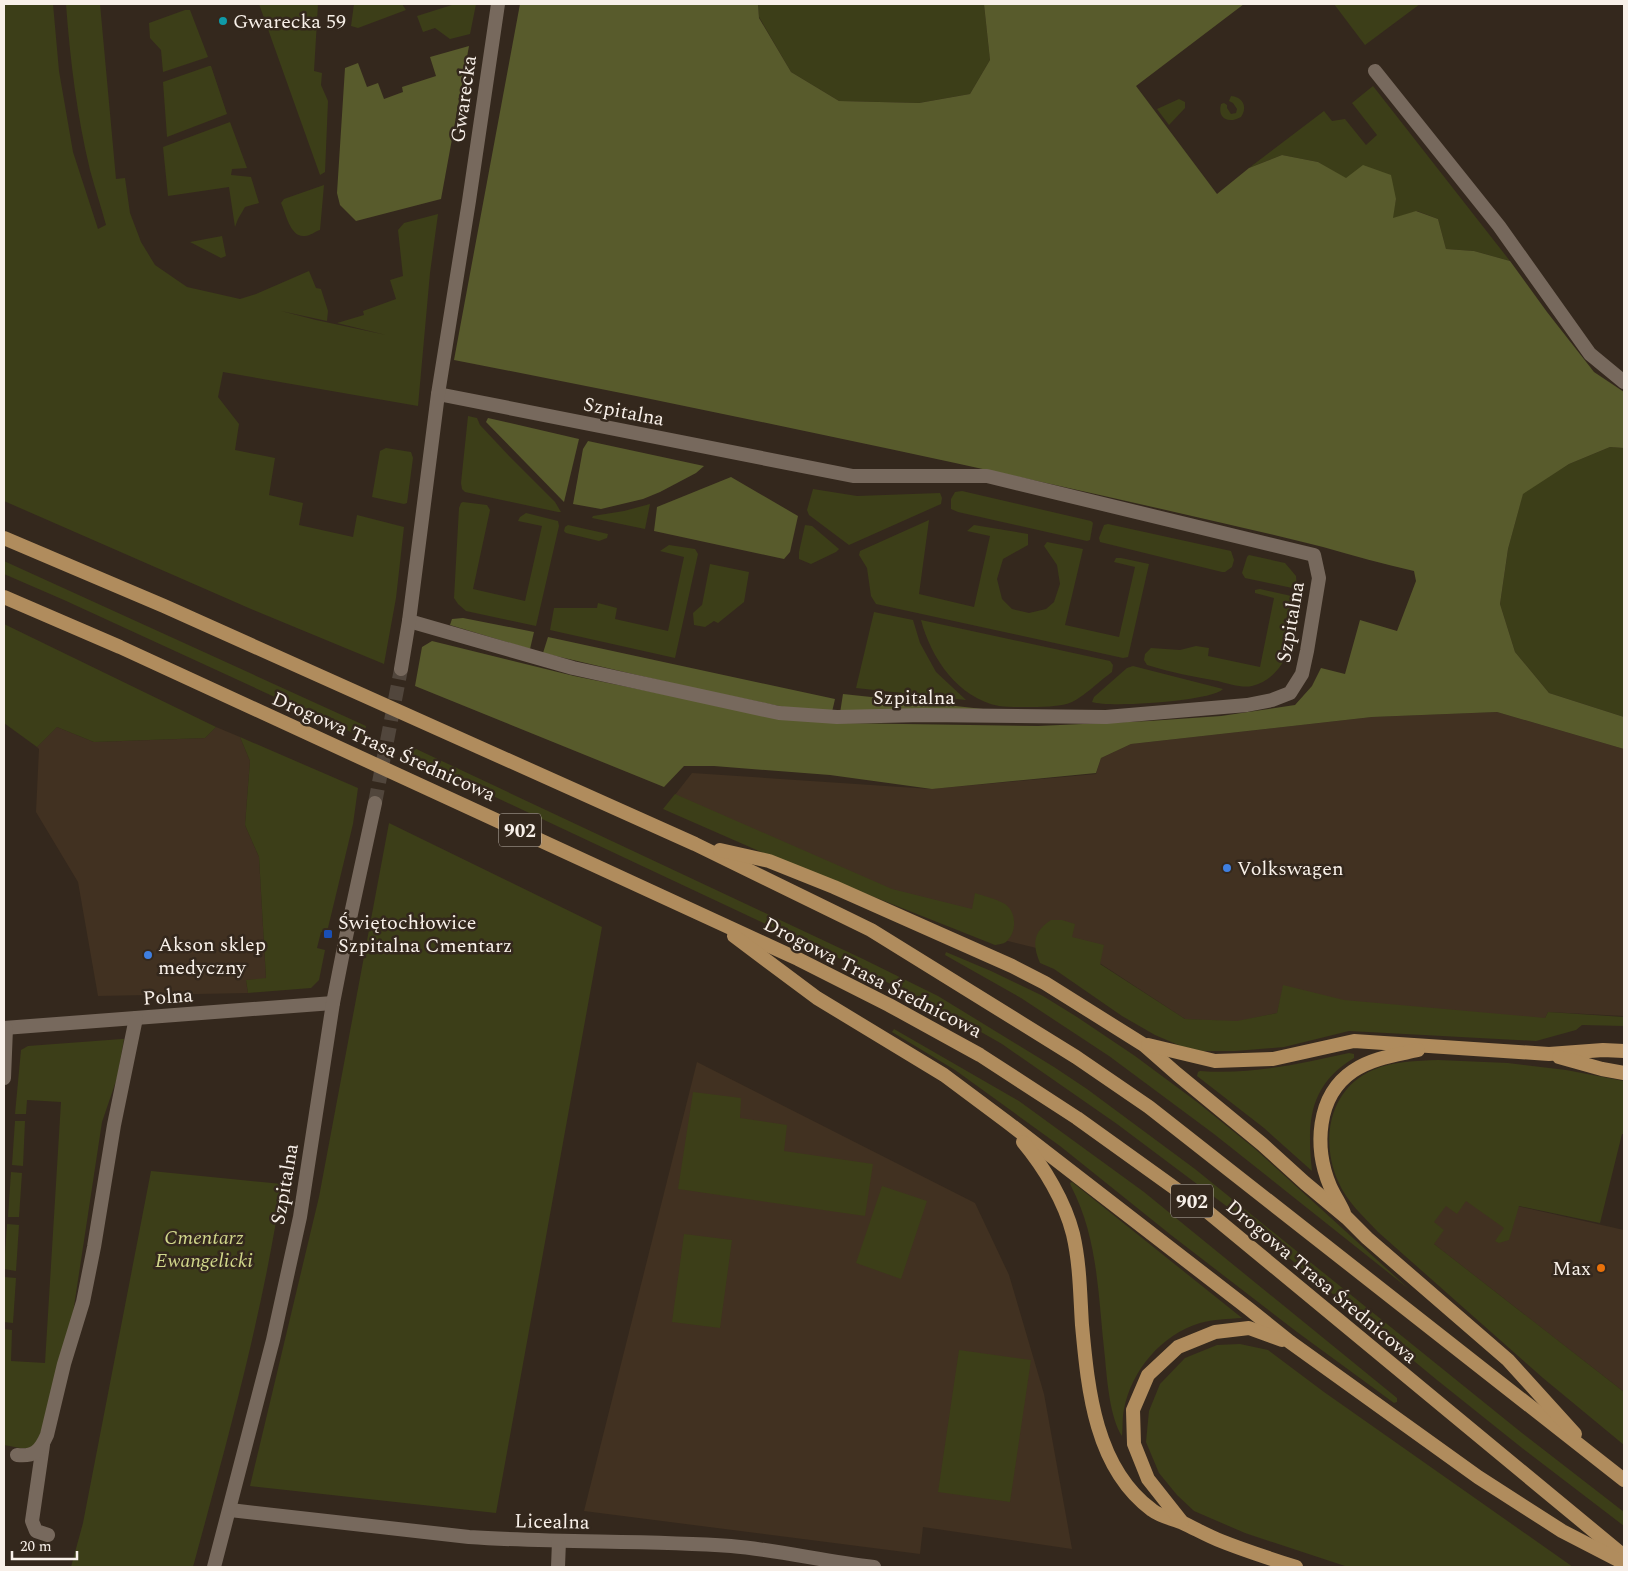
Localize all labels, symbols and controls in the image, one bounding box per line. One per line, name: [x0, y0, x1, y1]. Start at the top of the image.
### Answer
place label: Gwarecka 59: [233, 7, 346, 37]
marker: Gwarecka 59: [217, 15, 229, 27]
street label: Gwarecka: [443, 53, 485, 145]
street label: Szpitalna: [581, 389, 667, 435]
street label: Szpitalna: [1269, 579, 1313, 665]
street label: Szpitalna: [873, 683, 955, 713]
street label: Drogowa Trasa Średnicowa: [267, 684, 501, 810]
road number: 902: [499, 814, 541, 846]
place label: Volkswagen: [1237, 854, 1344, 884]
marker: Volkswagen: [1221, 862, 1233, 874]
place label: Świętochłowice Szpitalna Cmentarz: [338, 908, 513, 961]
street label: Drogowa Trasa Średnicowa: [758, 910, 987, 1046]
marker: Świętochłowice Szpitalna Cmentarz: [322, 928, 334, 940]
place label: Akson sklep medyczny: [158, 930, 266, 983]
marker: Akson sklep medyczny: [142, 949, 154, 961]
street label: Polna: [142, 980, 194, 1014]
street label: Szpitalna: [263, 1141, 307, 1227]
road number: 902: [1171, 1184, 1213, 1218]
street label: Drogowa Trasa Średnicowa: [1219, 1192, 1424, 1371]
park label: Cmentarz Ewangelicki: [155, 1223, 253, 1276]
place label: Max: [1552, 1254, 1591, 1284]
marker: Max: [1595, 1262, 1607, 1274]
street label: Licealna: [514, 1506, 590, 1538]
scale bar: [12, 1528, 78, 1560]
text: 20 m: [20, 1535, 52, 1558]

